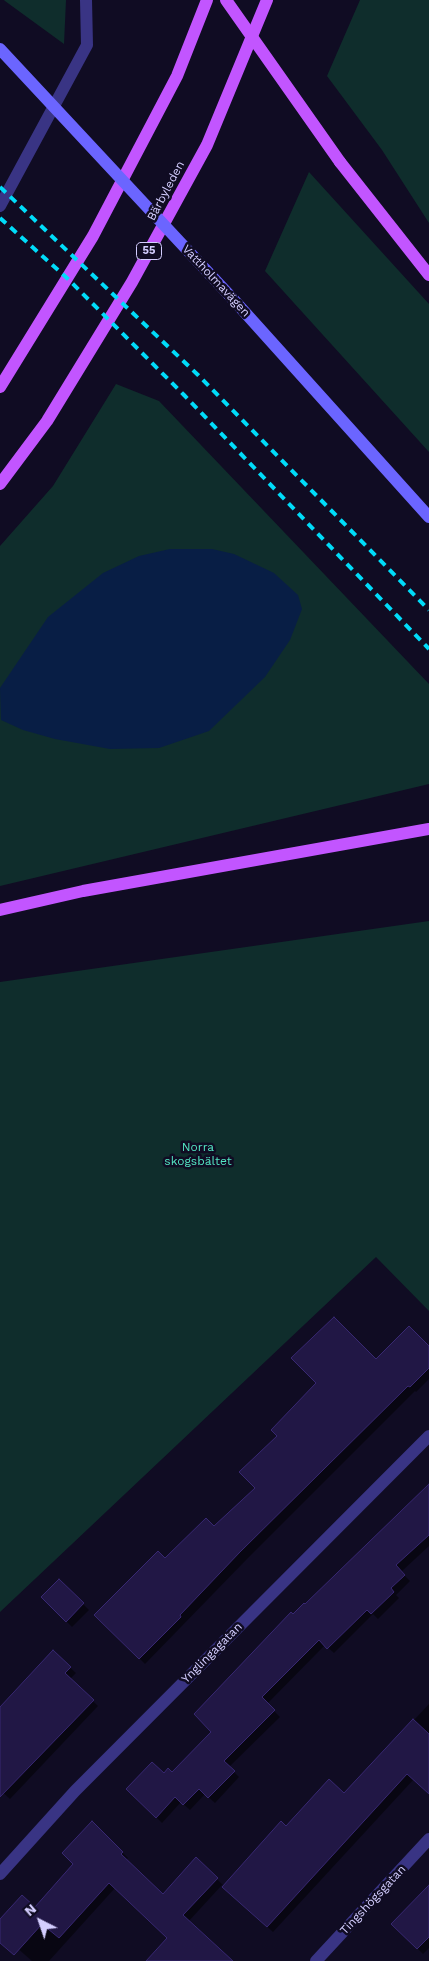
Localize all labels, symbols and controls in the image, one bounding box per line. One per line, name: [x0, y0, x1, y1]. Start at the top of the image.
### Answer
street label: Bärbyleden: [144, 159, 188, 223]
road number: 55: [136, 242, 162, 260]
street label: Vattholmavägen: [179, 242, 253, 320]
park label: Norra skogsbältet: [164, 1140, 232, 1168]
street label: Ynglingagatan: [179, 1620, 245, 1686]
street label: Tingshögsgatan: [337, 1862, 409, 1938]
north arrow: [15, 1896, 65, 1946]
text: N: [21, 1900, 39, 1919]

